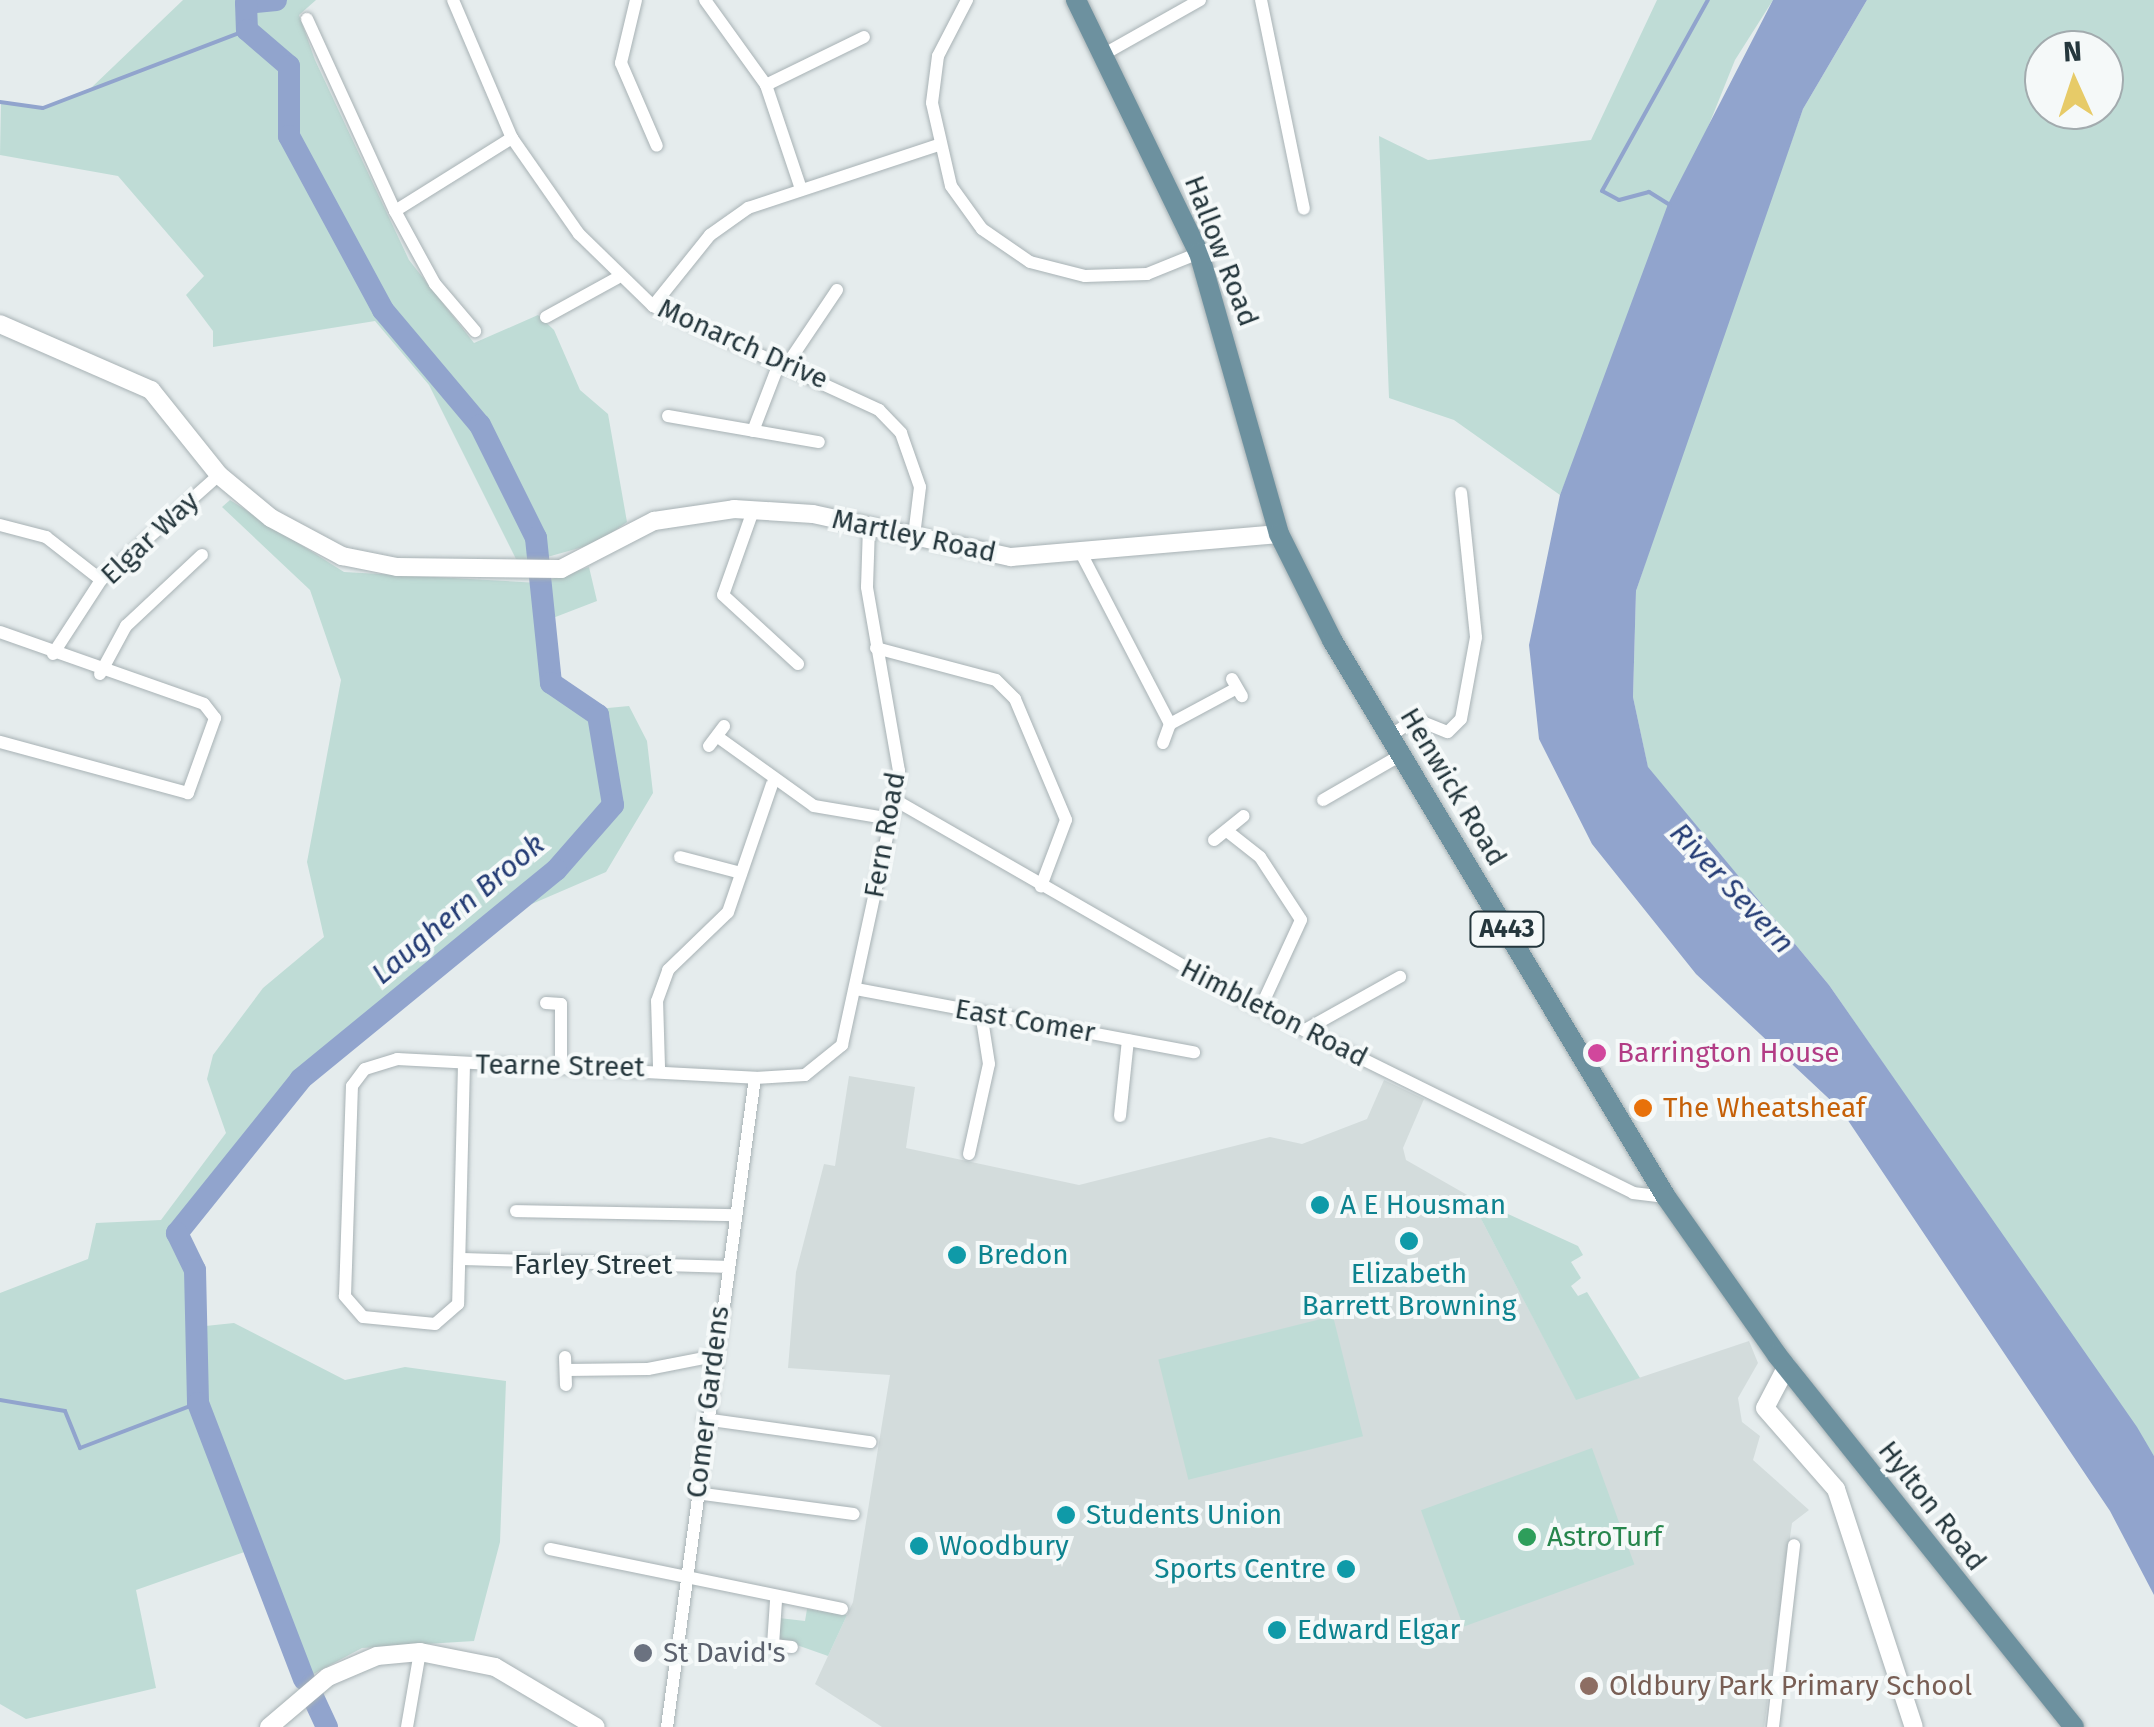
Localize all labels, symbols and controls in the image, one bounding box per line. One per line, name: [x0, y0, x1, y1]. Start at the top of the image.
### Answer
north arrow: [2024, 30, 2124, 130]
text: N: [2062, 35, 2083, 69]
street label: Hallow Road: [1177, 171, 1265, 331]
street label: Monarch Drive: [653, 292, 833, 396]
street label: Elgar Way: [94, 484, 206, 592]
street label: Martley Road: [829, 502, 999, 570]
street label: Henwick Road: [1393, 702, 1513, 872]
street label: Fern Road: [857, 769, 913, 901]
water label: River Severn: [1662, 815, 1802, 961]
water label: Laughern Brook: [364, 826, 552, 992]
road number: A443: [1467, 909, 1547, 949]
street label: Himbleton Road: [1175, 951, 1373, 1075]
street label: East Comer: [952, 992, 1098, 1050]
place label: Barrington House: [1617, 1036, 1840, 1070]
marker: Barrington House: [1586, 1042, 1608, 1064]
street label: Tearne Street: [475, 1048, 645, 1084]
place label: The Wheatsheaf: [1663, 1091, 1865, 1125]
marker: The Wheatsheaf: [1632, 1097, 1654, 1119]
place label: A E Housman: [1340, 1188, 1506, 1222]
marker: A E Housman: [1309, 1194, 1331, 1216]
marker: Elizabeth Barrett Browning: [1398, 1230, 1420, 1252]
place label: Bredon: [977, 1238, 1069, 1272]
marker: Bredon: [946, 1244, 968, 1266]
street label: Farley Street: [514, 1248, 672, 1282]
place label: Elizabeth Barrett Browning: [1302, 1257, 1516, 1323]
street label: Comer Gardens: [680, 1304, 736, 1500]
street label: Hylton Road: [1871, 1434, 1993, 1578]
place label: Students Union: [1086, 1498, 1282, 1532]
marker: Students Union: [1055, 1504, 1077, 1526]
place label: AstroTurf: [1547, 1520, 1662, 1554]
marker: AstroTurf: [1516, 1526, 1538, 1548]
place label: Woodbury: [939, 1529, 1069, 1563]
marker: Woodbury: [908, 1535, 930, 1557]
place label: Sports Centre: [1154, 1552, 1326, 1586]
marker: Sports Centre: [1335, 1558, 1357, 1580]
place label: Edward Elgar: [1297, 1613, 1460, 1647]
marker: Edward Elgar: [1266, 1619, 1288, 1641]
place label: St David's: [663, 1636, 786, 1670]
marker: St David's: [632, 1642, 654, 1664]
place label: Oldbury Park Primary School: [1609, 1669, 1972, 1703]
marker: Oldbury Park Primary School: [1578, 1675, 1600, 1697]

